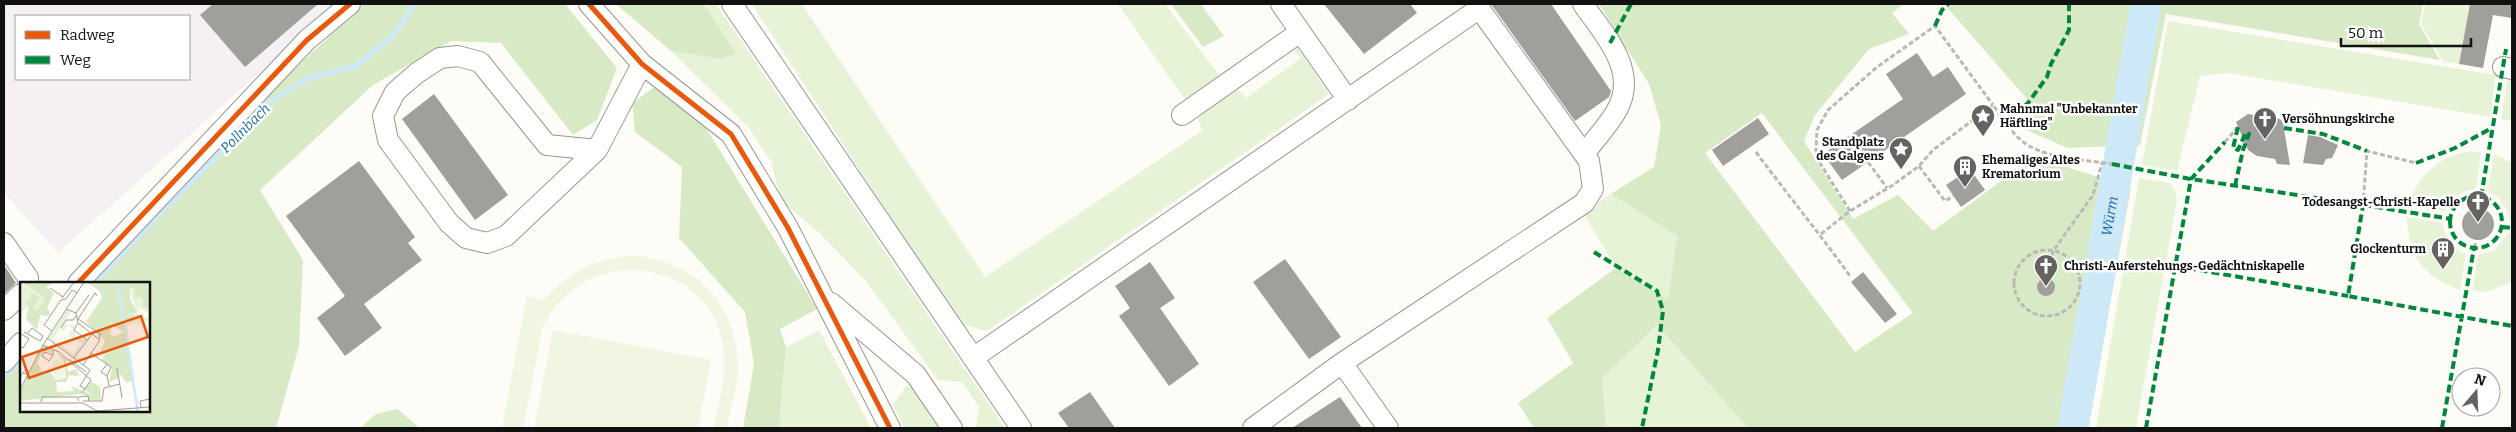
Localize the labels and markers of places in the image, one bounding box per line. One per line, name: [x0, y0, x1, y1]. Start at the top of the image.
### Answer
place label: Mahnmal "Unbekannter Häftling": [2000, 102, 2138, 130]
place icon: Mahnmal "Unbekannter Häftling": [1970, 103, 1996, 137]
church icon: Versöhnungskirche: [2252, 106, 2278, 140]
place label: Versöhnungskirche: [2282, 112, 2395, 126]
place label: Standplatz des Galgens: [1816, 135, 1884, 163]
place icon: Standplatz des Galgens: [1888, 136, 1914, 170]
place label: Ehemaliges Altes Krematorium: [1982, 153, 2080, 181]
building icon: Ehemaliges Altes Krematorium: [1952, 154, 1978, 188]
church icon: Todesangst-Christi-Kapelle: [2465, 189, 2491, 223]
place label: Todesangst-Christi-Kapelle: [2302, 195, 2460, 209]
building icon: Glockenturm: [2430, 236, 2456, 270]
place label: Glockenturm: [2350, 242, 2427, 256]
church icon: Christi-Auferstehungs-Gedächtniskapelle: [2033, 253, 2059, 287]
place label: Christi-Auferstehungs-Gedächtniskapelle: [2064, 259, 2305, 273]

